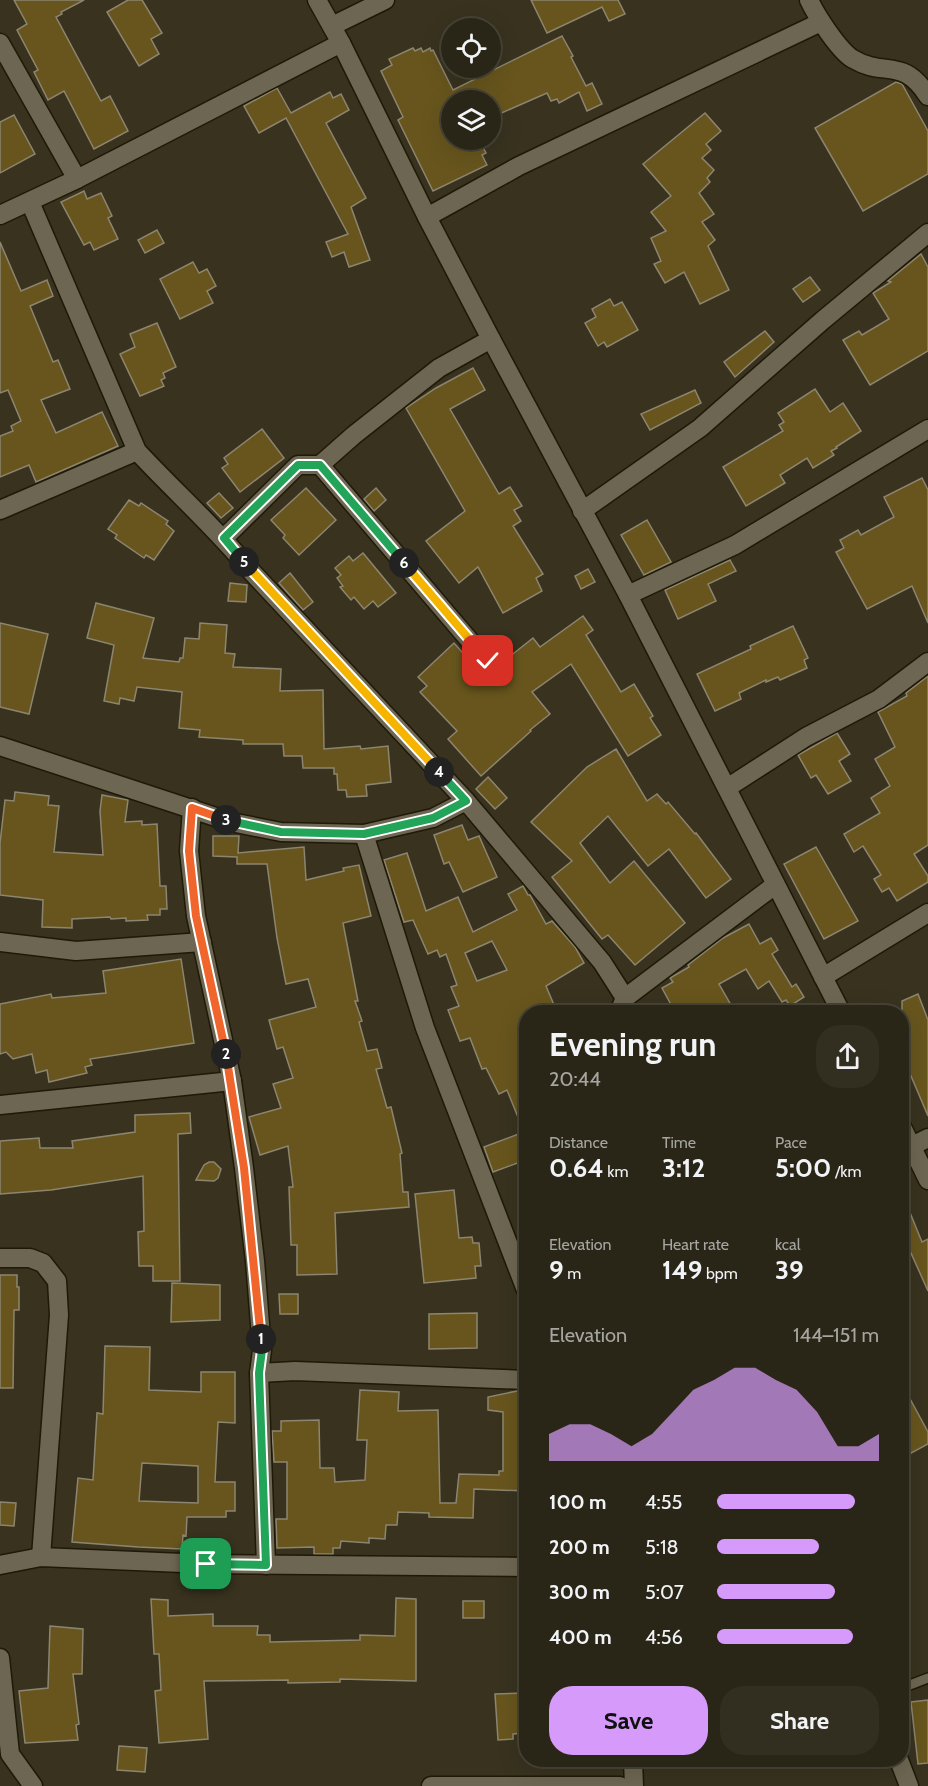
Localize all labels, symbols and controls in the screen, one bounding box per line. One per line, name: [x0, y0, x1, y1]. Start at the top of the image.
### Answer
map controls: [441, 18, 501, 150]
button: locate: [441, 18, 501, 78]
button: layers: [441, 90, 501, 150]
pin: 5: [229, 547, 259, 577]
pin: 6: [389, 548, 419, 578]
text: 5: [240, 552, 248, 571]
text: 6: [400, 553, 409, 572]
pin: [462, 635, 513, 686]
icon: check: [471, 644, 504, 677]
pin: 4: [424, 757, 454, 787]
text: 4: [434, 762, 444, 781]
pin: 3: [211, 805, 241, 835]
text: 3: [222, 810, 230, 829]
text: Evening run: [549, 1024, 716, 1064]
button: share: [816, 1025, 879, 1088]
pin: 2: [211, 1039, 241, 1069]
text: 2: [222, 1044, 230, 1063]
text: 20:44: [549, 1067, 601, 1091]
text: Distance: [549, 1133, 608, 1152]
text: Time: [662, 1133, 696, 1152]
text: Pace: [775, 1133, 807, 1152]
text: 0.64: [549, 1152, 604, 1184]
text: 3:12: [662, 1152, 705, 1184]
text: 5:00: [775, 1152, 831, 1184]
text: km: [604, 1162, 628, 1181]
text: /km: [831, 1162, 861, 1181]
text: Elevation: [549, 1235, 612, 1254]
text: Heart rate: [662, 1235, 729, 1254]
text: kcal: [775, 1235, 801, 1254]
text: 9: [549, 1254, 564, 1286]
text: 149: [662, 1254, 702, 1286]
text: 39: [775, 1254, 804, 1286]
text: m: [564, 1264, 581, 1283]
text: bpm: [702, 1264, 738, 1283]
text: Elevation: [549, 1323, 627, 1347]
text: 144–151 m: [793, 1323, 879, 1347]
pin: 1: [246, 1324, 276, 1354]
text: 1: [258, 1329, 264, 1348]
text: 100 m: [549, 1490, 607, 1514]
text: 4:55: [645, 1490, 682, 1514]
text: 200 m: [549, 1535, 610, 1559]
text: 5:18: [645, 1535, 679, 1559]
pin: [180, 1538, 231, 1589]
icon: arrive: [189, 1547, 222, 1580]
text: 300 m: [549, 1580, 610, 1604]
text: 5:07: [645, 1580, 684, 1604]
text: 400 m: [549, 1625, 612, 1649]
text: 4:56: [645, 1625, 683, 1649]
button: Save: [549, 1686, 708, 1755]
button: Share: [720, 1686, 879, 1755]

